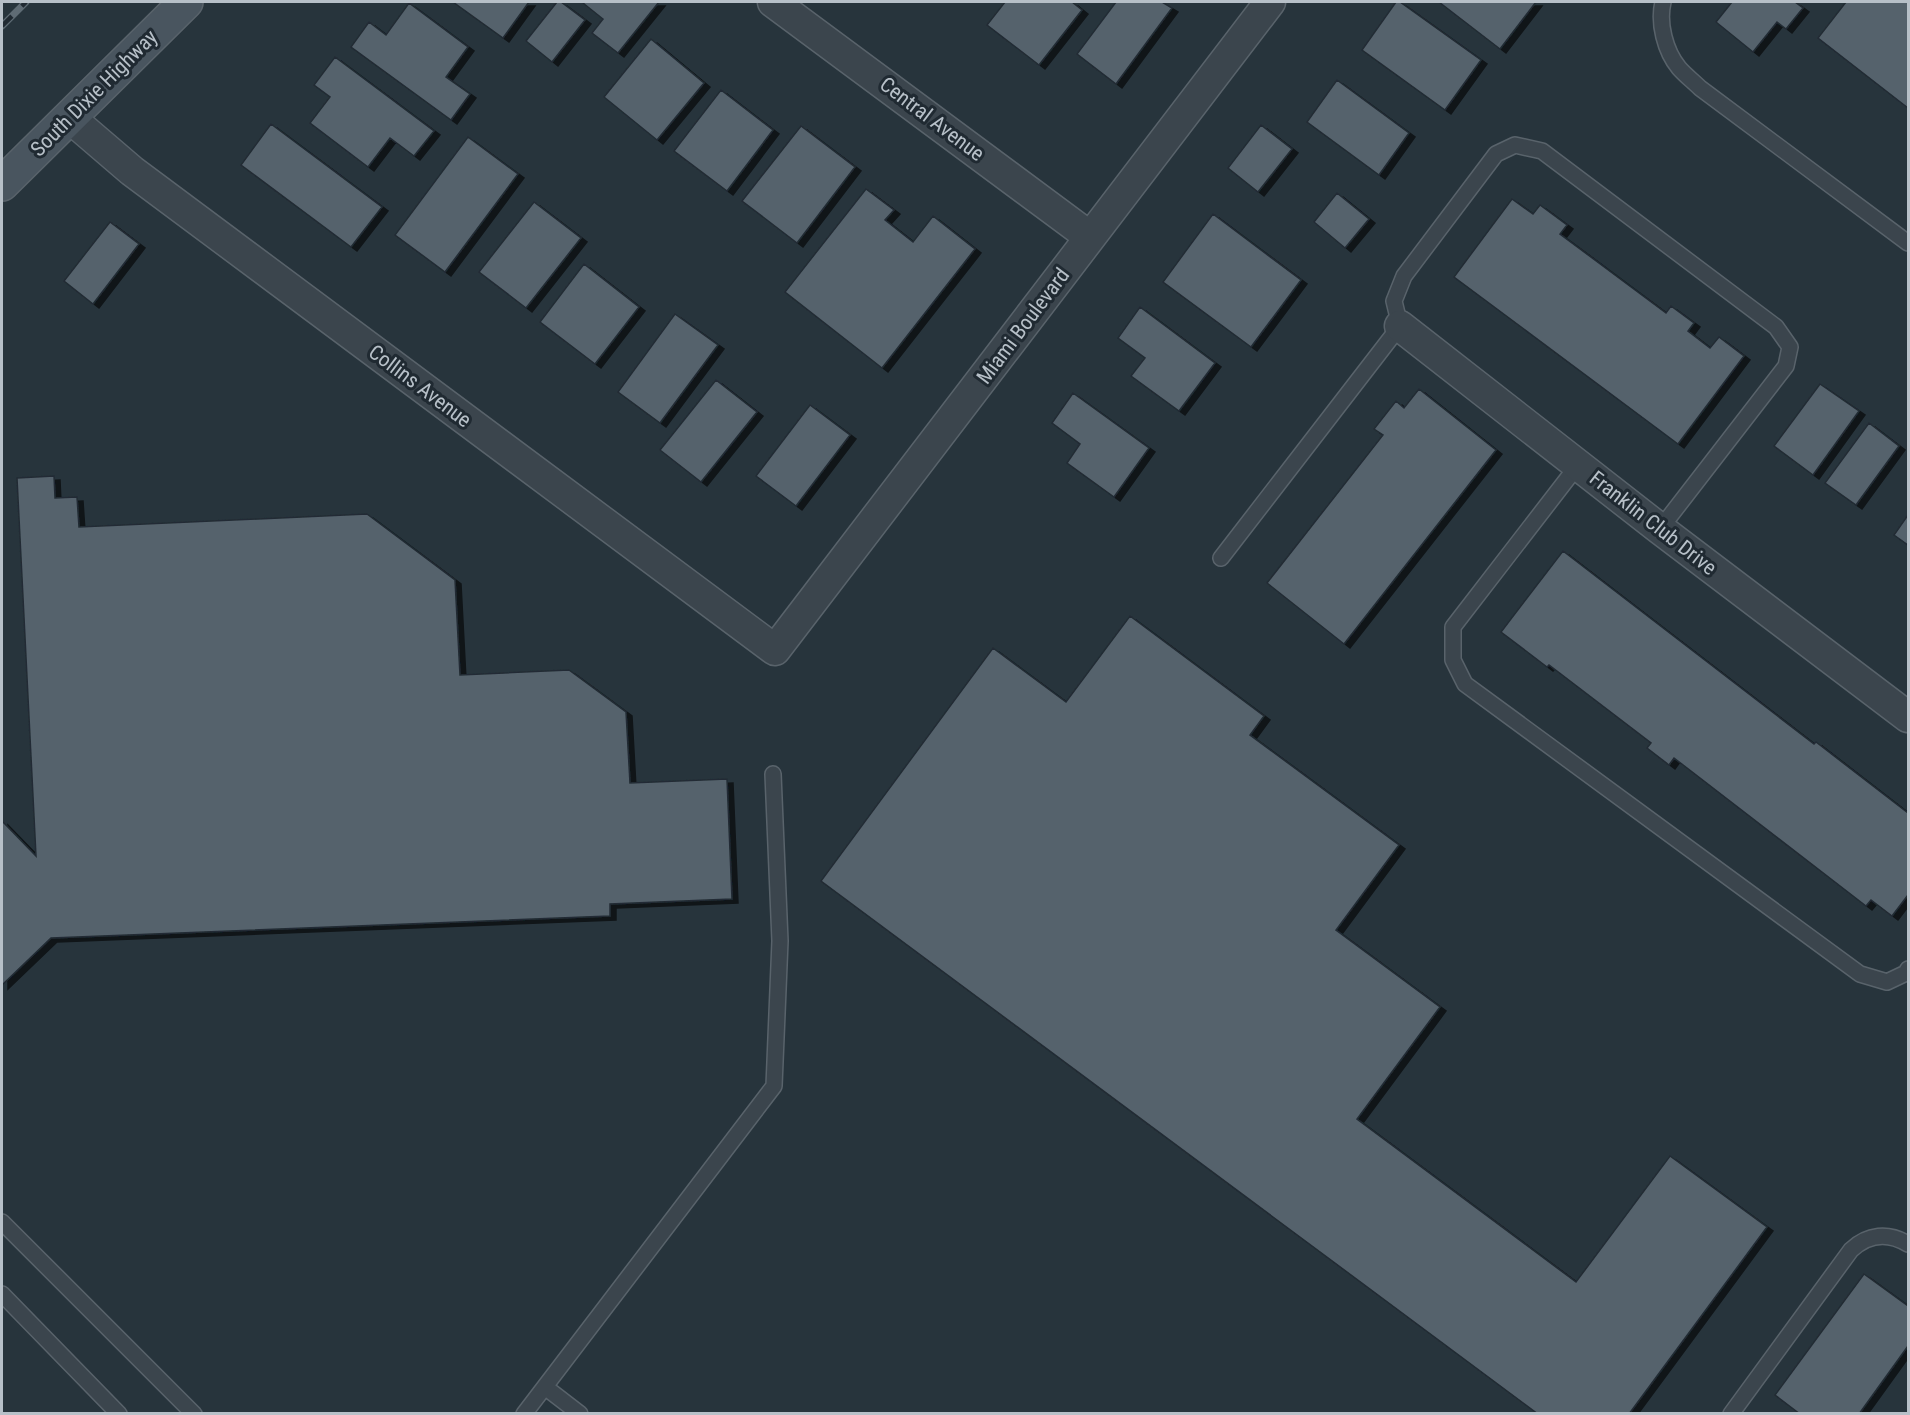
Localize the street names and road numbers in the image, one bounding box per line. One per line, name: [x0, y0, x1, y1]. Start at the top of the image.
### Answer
street label: South Dixie Highway: [26, 25, 162, 161]
street label: Central Avenue: [875, 72, 989, 166]
street label: Miami Boulevard: [972, 264, 1074, 388]
street label: Collins Avenue: [364, 340, 476, 432]
street label: Franklin Club Drive: [1585, 466, 1721, 580]

